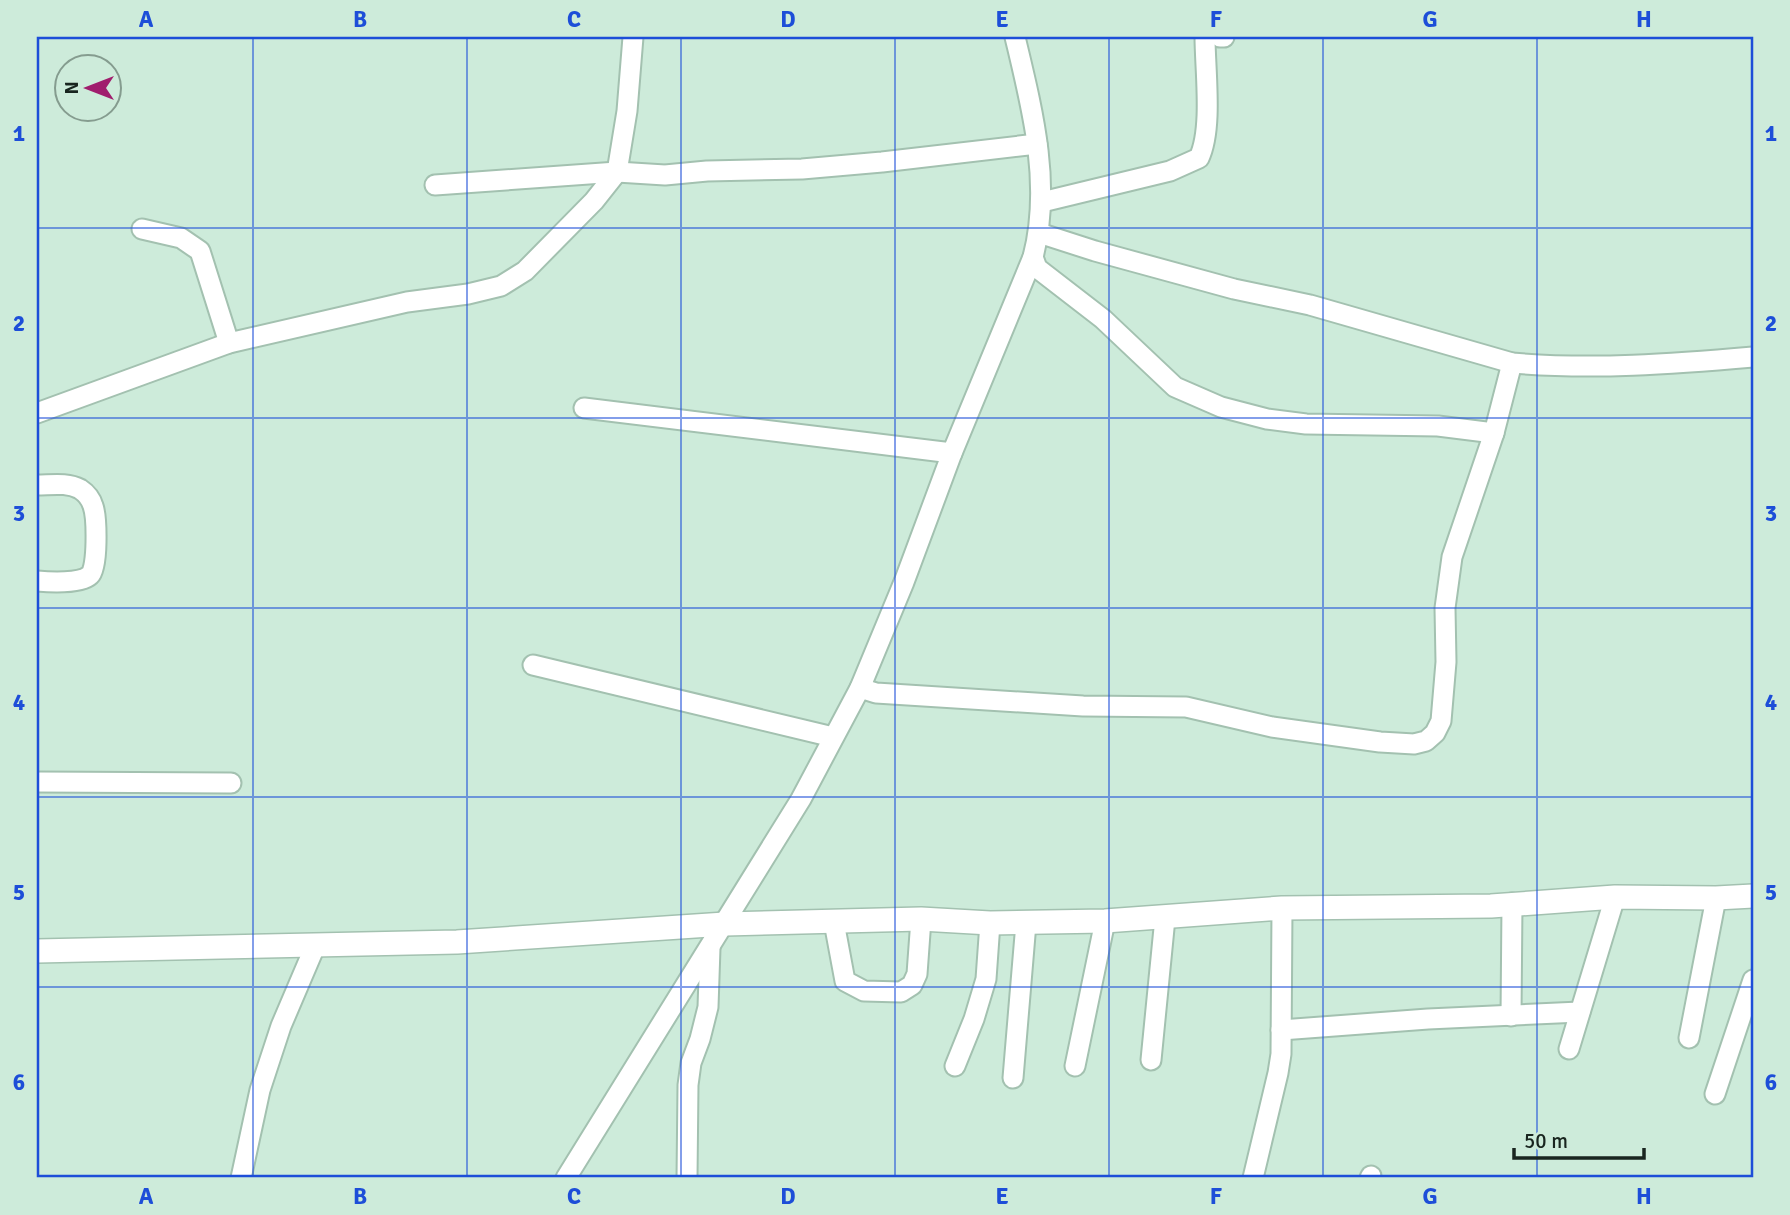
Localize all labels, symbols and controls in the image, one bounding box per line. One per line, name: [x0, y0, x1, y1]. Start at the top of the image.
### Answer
text: A: [139, 5, 154, 34]
text: B: [353, 5, 367, 34]
text: C: [567, 5, 581, 34]
text: D: [780, 5, 796, 34]
text: E: [995, 5, 1009, 34]
text: F: [1210, 5, 1222, 34]
text: G: [1422, 5, 1438, 34]
text: H: [1636, 5, 1652, 34]
north arrow: [52, 52, 122, 122]
text: N: [60, 81, 84, 95]
text: 1: [13, 119, 25, 148]
text: 1: [1765, 119, 1777, 148]
text: 2: [13, 309, 25, 338]
text: 2: [1765, 309, 1777, 338]
text: 3: [13, 499, 25, 528]
text: 3: [1765, 499, 1777, 528]
text: 4: [13, 688, 25, 717]
text: 4: [1765, 688, 1777, 717]
text: 5: [13, 878, 25, 907]
text: 5: [1765, 878, 1777, 907]
text: 6: [13, 1068, 25, 1097]
text: 6: [1765, 1068, 1777, 1097]
scale bar: [1514, 1117, 1643, 1161]
text: 50 m: [1524, 1128, 1568, 1154]
text: A: [139, 1182, 154, 1211]
text: B: [353, 1182, 367, 1211]
text: C: [567, 1182, 581, 1211]
text: D: [780, 1182, 796, 1211]
text: E: [995, 1182, 1009, 1211]
text: F: [1210, 1182, 1222, 1211]
text: G: [1422, 1182, 1438, 1211]
text: H: [1636, 1182, 1652, 1211]

